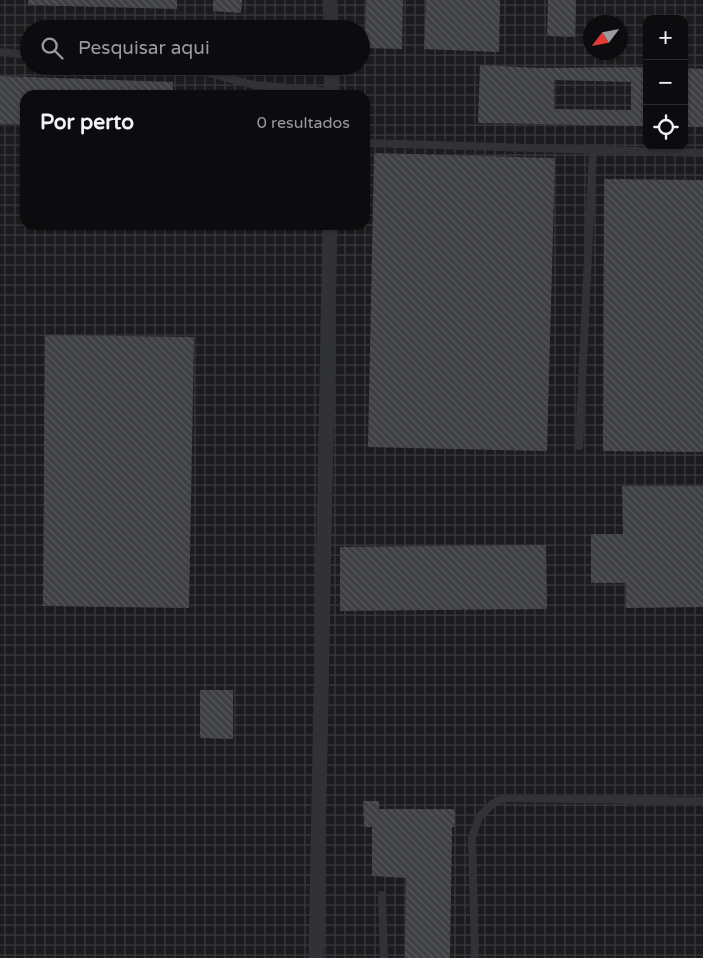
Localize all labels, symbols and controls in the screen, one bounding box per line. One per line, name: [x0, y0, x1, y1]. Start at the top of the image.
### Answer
north arrow: [583, 15, 628, 60]
map controls: [643, 15, 688, 150]
button: +: [643, 15, 688, 60]
search box: [20, 20, 370, 75]
icon: search: [38, 34, 66, 62]
text: Pesquisar aqui: [78, 37, 210, 59]
button: −: [643, 60, 688, 105]
button: locate: [643, 105, 688, 150]
text: Por perto: [40, 110, 134, 135]
text: 0 resultados: [257, 113, 350, 133]

